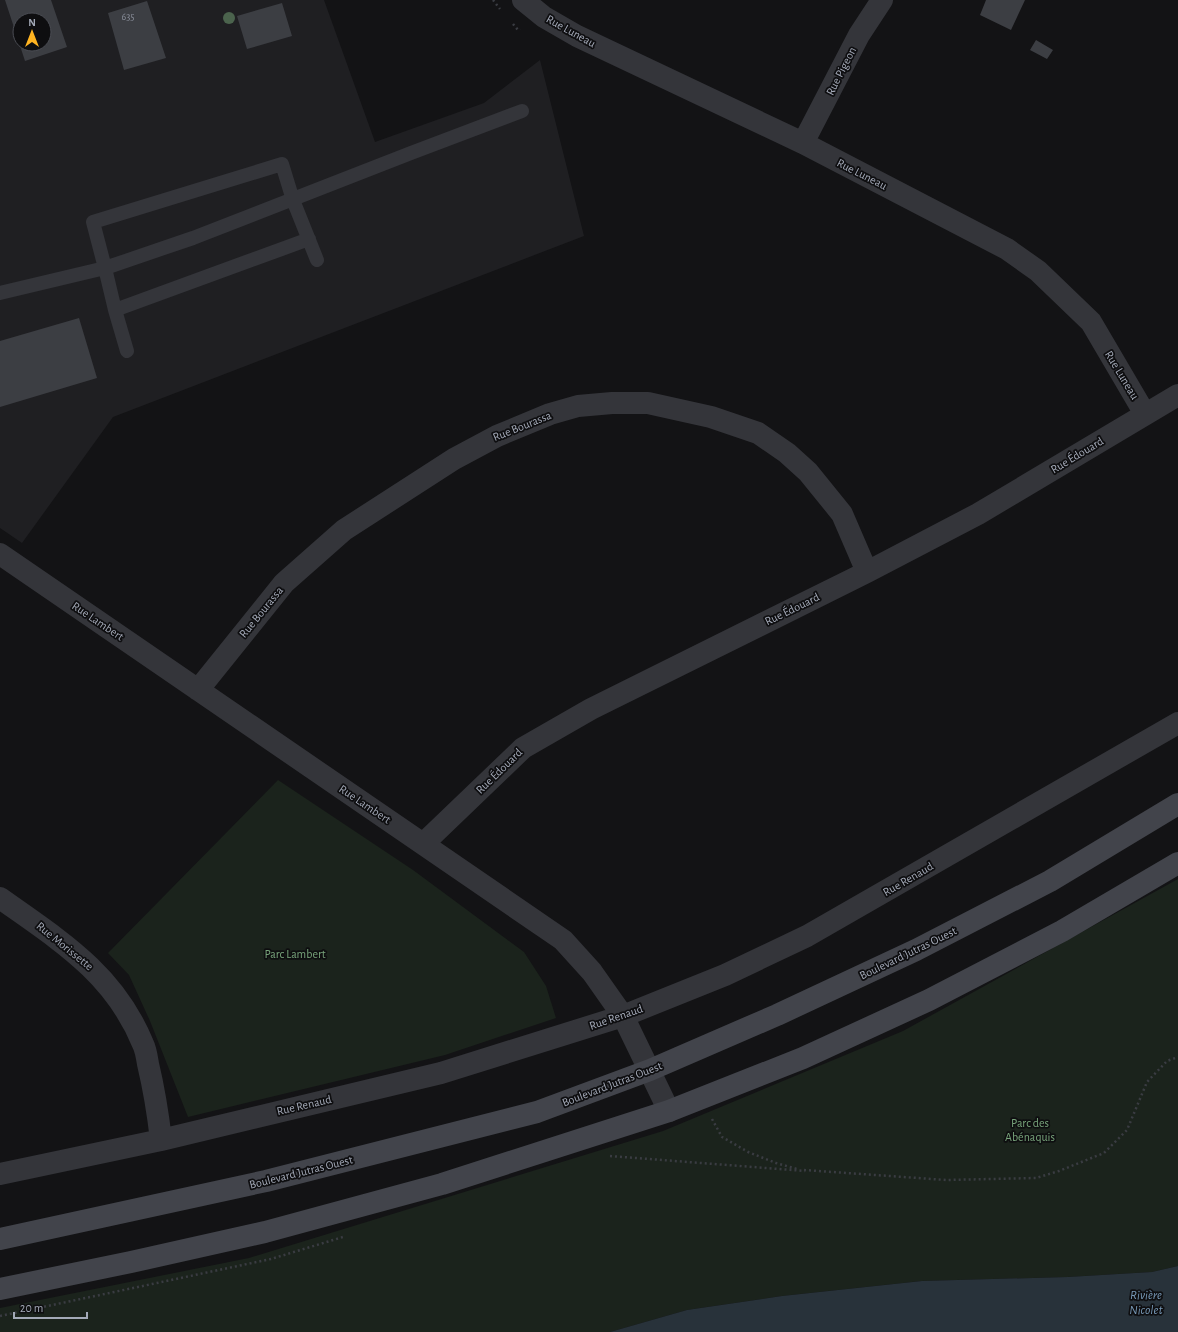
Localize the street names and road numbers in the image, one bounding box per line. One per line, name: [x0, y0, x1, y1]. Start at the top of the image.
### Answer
street label: Rue Luneau: [544, 13, 598, 49]
street label: Rue Pigeon: [824, 45, 858, 97]
street label: Rue Luneau: [835, 156, 889, 192]
street label: Rue Luneau: [1103, 349, 1141, 401]
street label: Rue Bourassa: [491, 409, 553, 443]
street label: Rue Édouard: [1048, 434, 1105, 475]
street label: Rue Bourassa: [237, 584, 285, 640]
street label: Rue Édouard: [762, 590, 821, 627]
street label: Rue Lambert: [70, 599, 126, 643]
street label: Rue Édouard: [473, 745, 524, 796]
street label: Rue Lambert: [337, 782, 393, 826]
street label: Rue Renaud: [881, 860, 935, 898]
street label: Rue Morissette: [34, 920, 96, 972]
street label: Boulevard Jutras Ouest: [858, 924, 958, 982]
street label: Rue Renaud: [588, 1002, 644, 1032]
street label: Boulevard Jutras Ouest: [560, 1059, 664, 1109]
street label: Rue Renaud: [275, 1093, 333, 1117]
street label: Boulevard Jutras Ouest: [248, 1153, 354, 1191]

